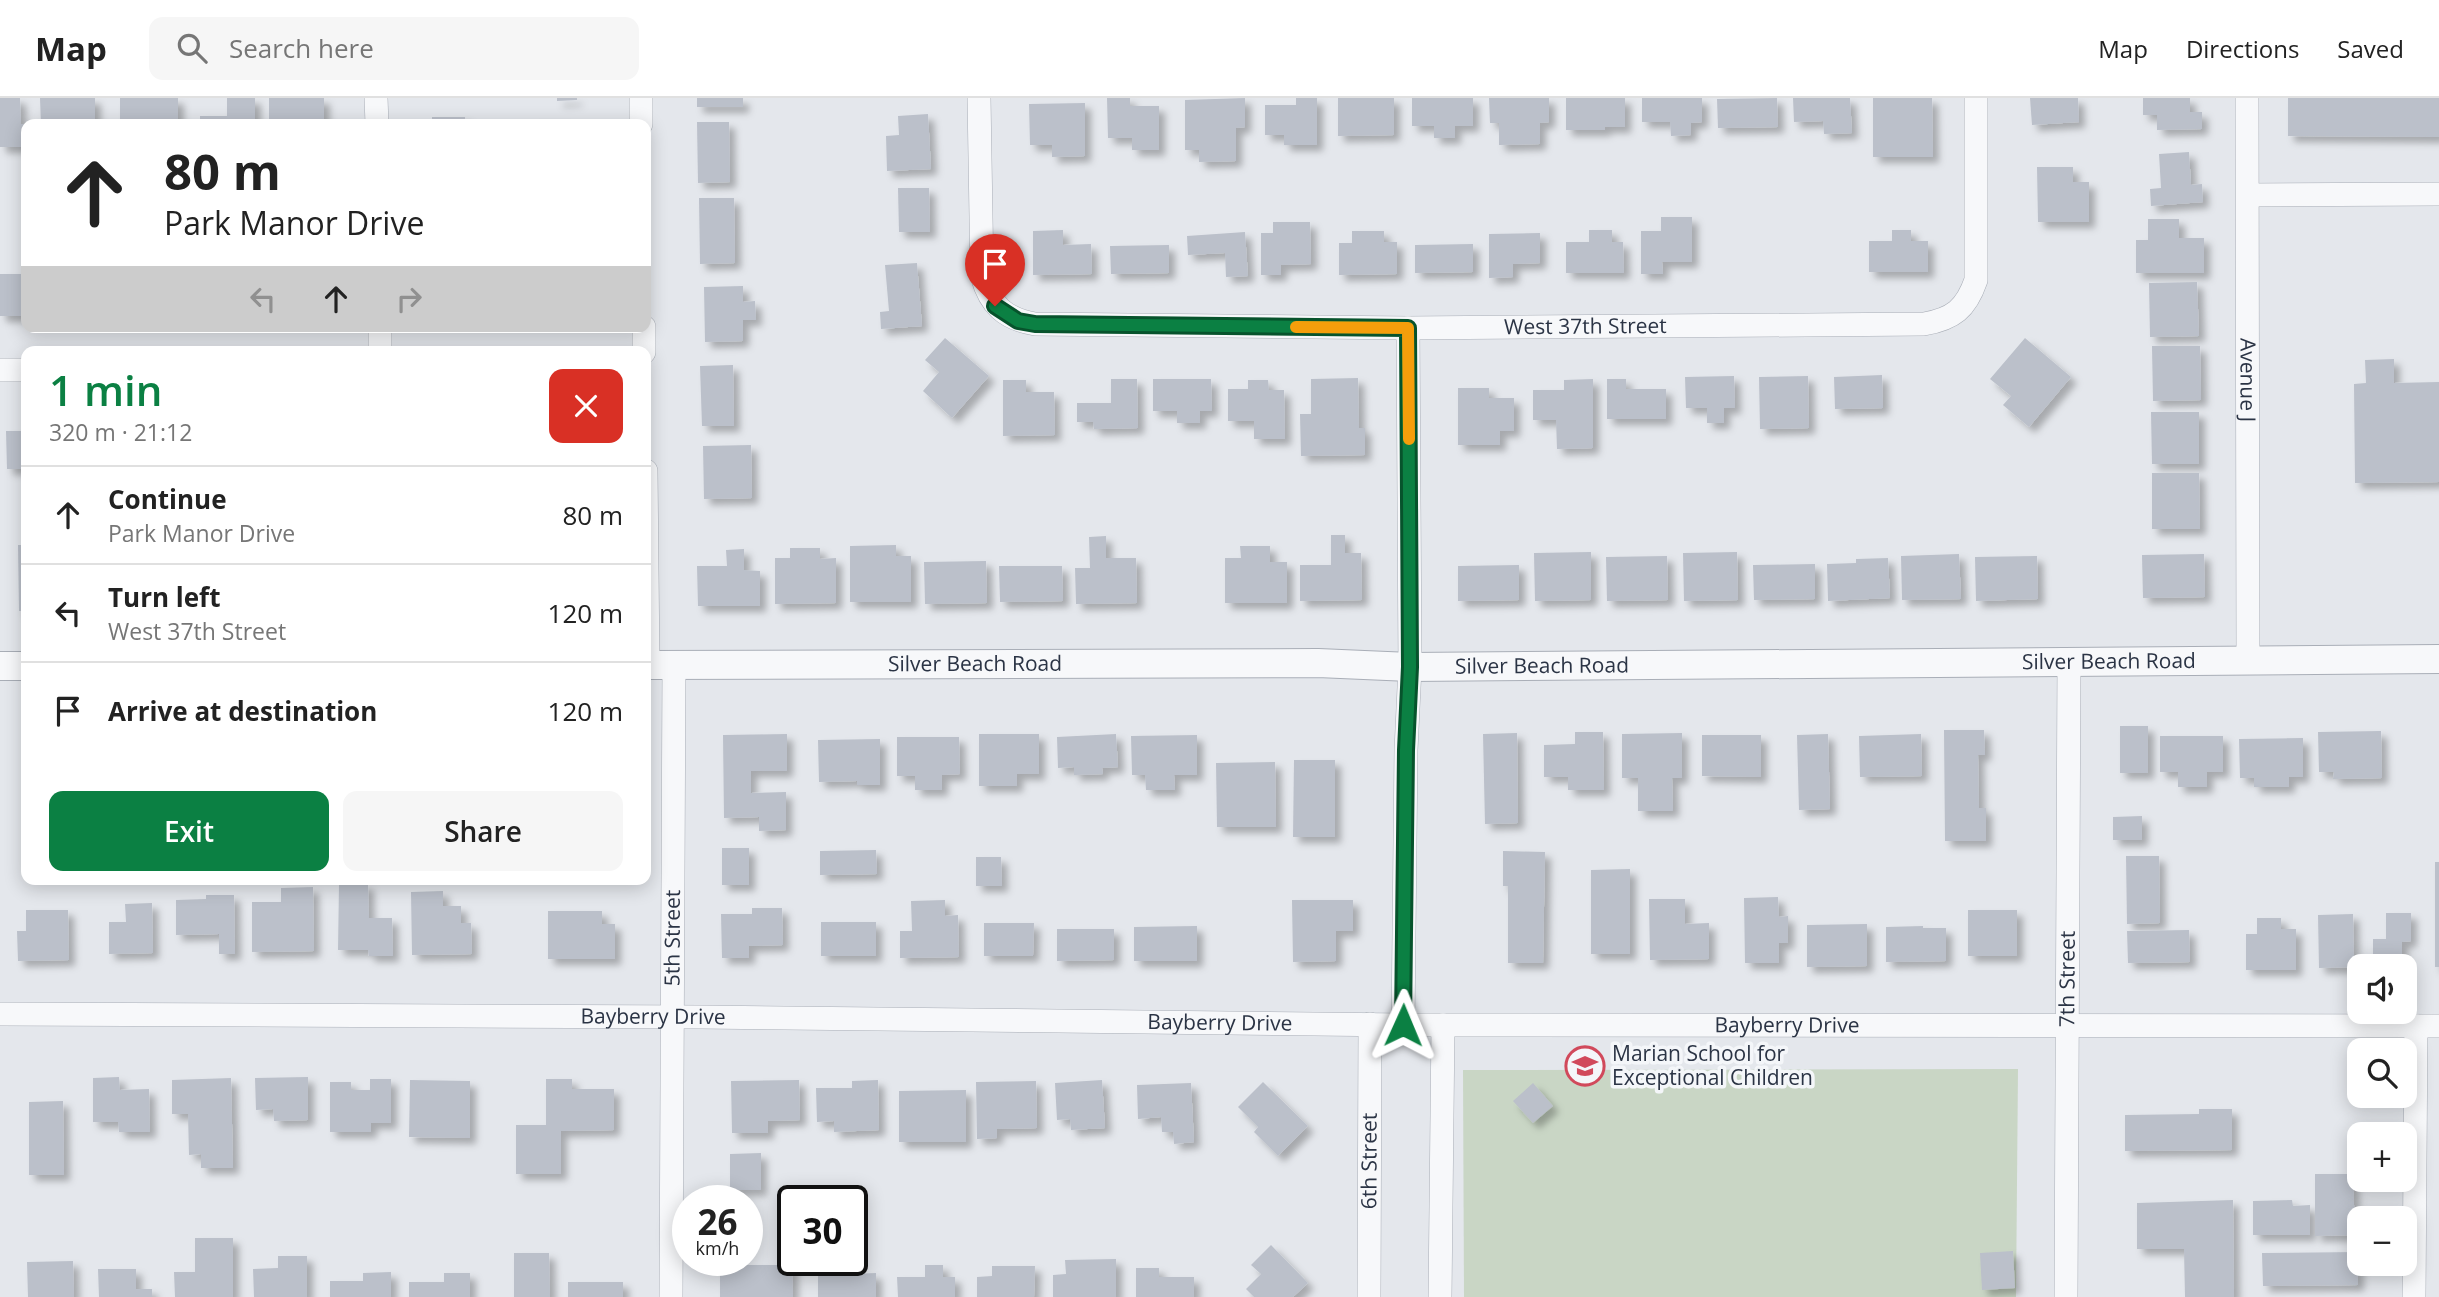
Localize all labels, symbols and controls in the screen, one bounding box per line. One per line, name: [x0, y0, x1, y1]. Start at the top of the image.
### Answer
search box: [149, 17, 639, 80]
text: Map: [35, 26, 107, 71]
icon: search: [173, 29, 211, 67]
text: Search here: [229, 30, 374, 66]
text: Map: [2098, 32, 2148, 65]
text: Directions: [2186, 32, 2299, 65]
text: Saved: [2337, 32, 2404, 65]
text: 80 m: [164, 138, 281, 204]
icon: ahead: [49, 147, 140, 238]
text: Park Manor Drive: [164, 201, 424, 244]
pin: [965, 234, 1025, 306]
icon: arrive: [976, 245, 1014, 283]
icon: left: [244, 280, 282, 318]
icon: ahead: [317, 280, 355, 318]
icon: right: [390, 280, 428, 318]
street label: West 37th Street: [1504, 311, 1667, 340]
street label: Avenue J: [2234, 338, 2263, 422]
text: 1 min: [49, 361, 162, 418]
button: close: [549, 369, 623, 443]
text: 320 m · 21:12: [49, 416, 192, 448]
text: Continue: [108, 481, 227, 517]
icon: ahead: [49, 496, 87, 534]
text: 80 m: [562, 497, 623, 533]
text: Park Manor Drive: [108, 517, 295, 549]
text: Turn left: [108, 579, 220, 615]
icon: left: [49, 594, 87, 632]
text: 120 m: [548, 595, 623, 631]
text: West 37th Street: [108, 615, 286, 647]
street label: Silver Beach Road: [2022, 646, 2196, 675]
street label: Silver Beach Road: [888, 649, 1062, 677]
street label: Silver Beach Road: [1455, 650, 1629, 680]
icon: arrive: [49, 692, 87, 730]
text: Arrive at destination: [108, 693, 377, 729]
text: 120 m: [548, 693, 623, 729]
button: Exit: [49, 791, 329, 871]
button: Share: [343, 791, 623, 871]
street label: 5th Street: [657, 890, 686, 986]
street label: 7th Street: [2052, 931, 2081, 1027]
map controls: [2347, 954, 2417, 1276]
button: sound: [2347, 954, 2417, 1024]
position arrow: [1366, 988, 1440, 1062]
street label: Bayberry Drive: [580, 1001, 726, 1030]
street label: Bayberry Drive: [1147, 1007, 1293, 1037]
street label: Bayberry Drive: [1714, 1010, 1860, 1038]
button: search: [2347, 1038, 2417, 1108]
place label: Marian School for Exceptional Children: [1612, 1039, 1813, 1091]
school or university icon: Marian School for Exceptional Children: [1564, 1045, 1606, 1087]
street label: 6th Street: [1354, 1113, 1383, 1209]
button: +: [2347, 1122, 2417, 1192]
speed limit sign: 30: [777, 1185, 868, 1276]
text: 26: [697, 1198, 738, 1245]
button: −: [2347, 1206, 2417, 1276]
text: km/h: [696, 1236, 739, 1260]

